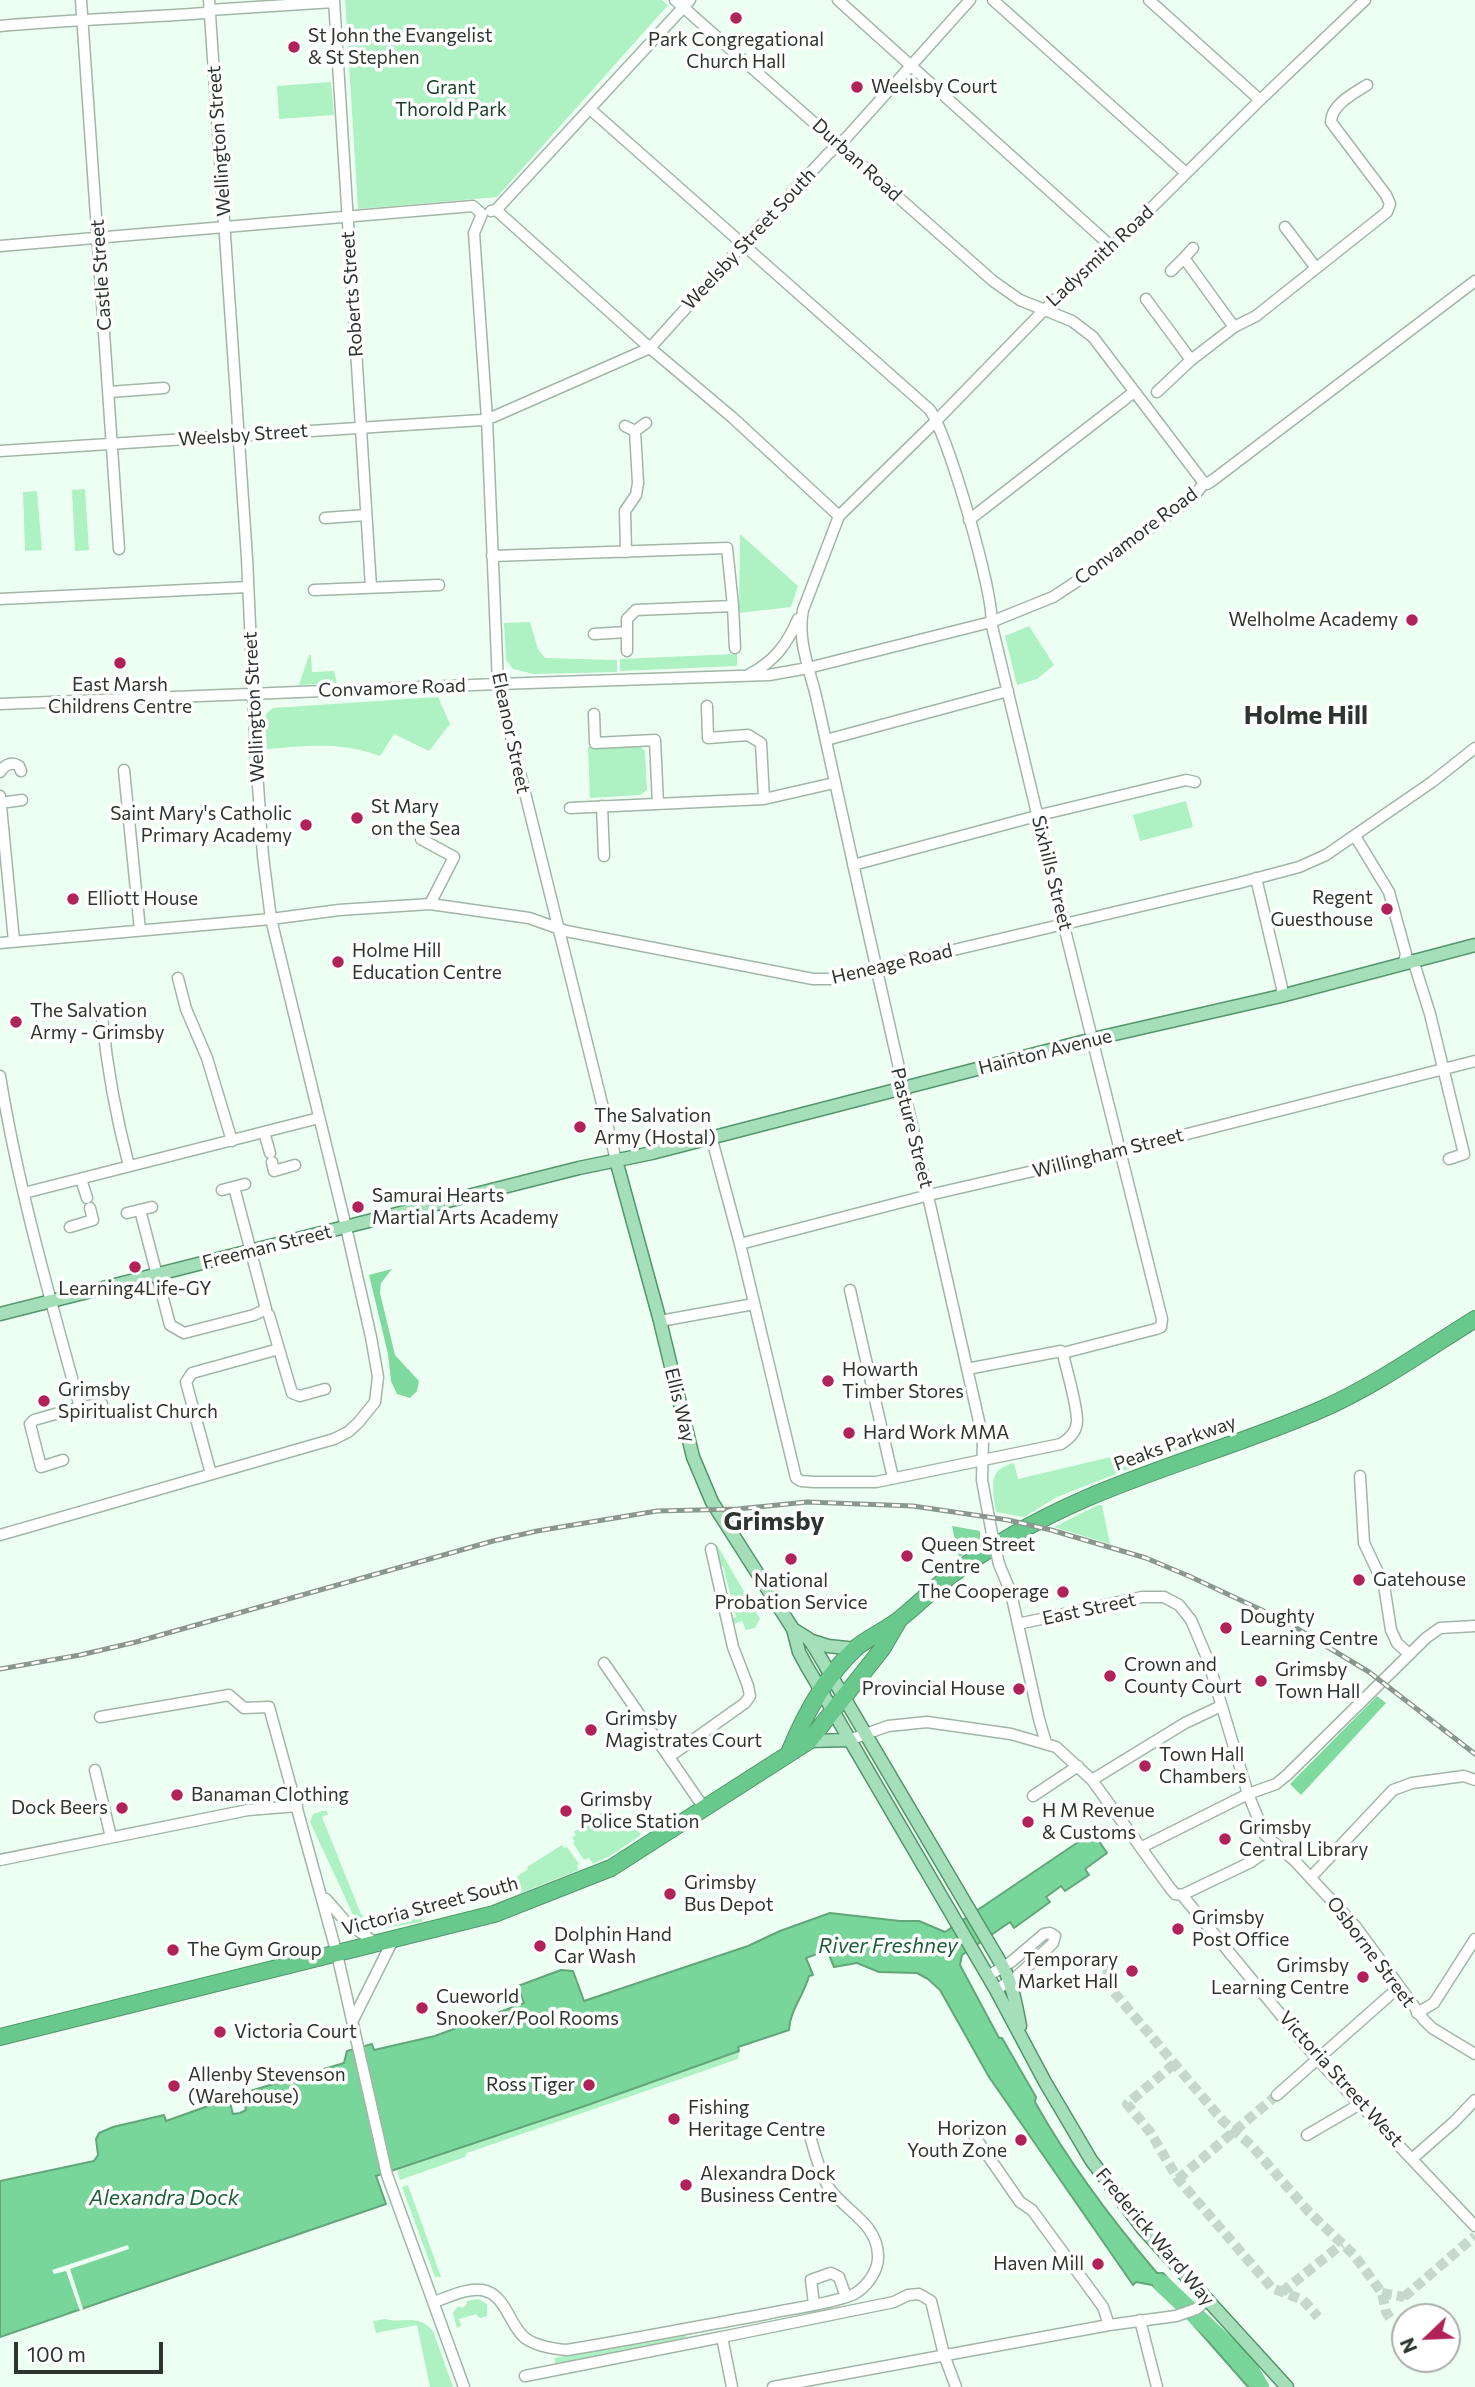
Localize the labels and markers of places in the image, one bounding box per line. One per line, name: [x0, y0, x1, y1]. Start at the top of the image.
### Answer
marker: Park Congregational Church Hall: [728, 10, 744, 26]
place label: St John the Evangelist & St Stephen: [308, 25, 493, 69]
place label: Park Congregational Church Hall: [648, 29, 824, 73]
marker: St John the Evangelist & St Stephen: [286, 39, 302, 55]
place label: Weelsby Court: [871, 76, 997, 98]
marker: Weelsby Court: [849, 79, 865, 95]
place label: Welholme Academy: [1229, 609, 1398, 631]
marker: Welholme Academy: [1404, 612, 1420, 628]
marker: East Marsh Childrens Centre: [112, 655, 128, 671]
place label: East Marsh Childrens Centre: [48, 674, 192, 718]
place label: St Mary on the Sea: [371, 796, 460, 840]
place label: Saint Mary's Catholic Primary Academy: [110, 803, 292, 847]
marker: St Mary on the Sea: [349, 810, 365, 826]
marker: Saint Mary's Catholic Primary Academy: [298, 817, 314, 833]
place label: Regent Guesthouse: [1271, 887, 1373, 931]
place label: Elliott House: [87, 888, 198, 910]
marker: Elliott House: [65, 891, 81, 907]
marker: Regent Guesthouse: [1379, 901, 1395, 917]
place label: Holme Hill Education Centre: [352, 940, 502, 984]
marker: Holme Hill Education Centre: [330, 954, 346, 970]
place label: The Salvation Army - Grimsby: [30, 1000, 165, 1044]
marker: The Salvation Army - Grimsby: [8, 1014, 24, 1030]
place label: The Salvation Army (Hostal): [594, 1105, 716, 1149]
marker: The Salvation Army (Hostal): [572, 1119, 588, 1135]
place label: Samurai Hearts Martial Arts Academy: [372, 1185, 559, 1229]
marker: Samurai Hearts Martial Arts Academy: [350, 1199, 366, 1215]
marker: Learning4Life-GY: [127, 1259, 143, 1275]
place label: Learning4Life-GY: [58, 1278, 212, 1300]
place label: Howarth Timber Stores: [842, 1359, 964, 1403]
marker: Howarth Timber Stores: [820, 1373, 836, 1389]
place label: Grimsby Spiritualist Church: [58, 1379, 218, 1423]
marker: Grimsby Spiritualist Church: [36, 1393, 52, 1409]
place label: Hard Work MMA: [863, 1422, 1009, 1444]
marker: Hard Work MMA: [841, 1425, 857, 1441]
place label: Queen Street Centre: [921, 1534, 1035, 1578]
marker: Queen Street Centre: [899, 1548, 915, 1564]
marker: National Probation Service: [783, 1551, 799, 1567]
place label: Gatehouse: [1373, 1569, 1466, 1591]
place label: National Probation Service: [714, 1570, 868, 1614]
marker: Gatehouse: [1351, 1572, 1367, 1588]
place label: The Cooperage: [918, 1581, 1049, 1603]
marker: The Cooperage: [1055, 1584, 1071, 1600]
place label: Doughty Learning Centre: [1240, 1606, 1378, 1650]
marker: Doughty Learning Centre: [1218, 1620, 1234, 1636]
place label: Crown and County Court: [1124, 1654, 1241, 1698]
place label: Grimsby Town Hall: [1275, 1659, 1360, 1703]
marker: Crown and County Court: [1102, 1668, 1118, 1684]
marker: Grimsby Town Hall: [1253, 1673, 1269, 1689]
place label: Provincial House: [862, 1678, 1005, 1700]
marker: Provincial House: [1011, 1681, 1027, 1697]
place label: Grimsby Magistrates Court: [605, 1708, 762, 1752]
marker: Grimsby Magistrates Court: [583, 1722, 599, 1738]
place label: Town Hall Chambers: [1159, 1744, 1247, 1788]
marker: Town Hall Chambers: [1137, 1758, 1153, 1774]
place label: Banaman Clothing: [191, 1784, 349, 1806]
marker: Banaman Clothing: [169, 1787, 185, 1803]
place label: Grimsby Police Station: [580, 1789, 699, 1833]
place label: Dock Beers: [11, 1797, 108, 1819]
marker: Dock Beers: [114, 1800, 130, 1816]
place label: H M Revenue & Customs: [1042, 1800, 1155, 1844]
marker: Grimsby Police Station: [558, 1803, 574, 1819]
marker: H M Revenue & Customs: [1020, 1814, 1036, 1830]
place label: Grimsby Central Library: [1239, 1817, 1368, 1861]
marker: Grimsby Central Library: [1217, 1831, 1233, 1847]
place label: Grimsby Bus Depot: [684, 1872, 773, 1916]
marker: Grimsby Bus Depot: [662, 1886, 678, 1902]
place label: Grimsby Post Office: [1192, 1907, 1289, 1951]
marker: Grimsby Post Office: [1170, 1921, 1186, 1937]
place label: Dolphin Hand Car Wash: [554, 1924, 672, 1968]
marker: Dolphin Hand Car Wash: [532, 1938, 548, 1954]
place label: The Gym Group: [187, 1939, 322, 1961]
marker: The Gym Group: [165, 1942, 181, 1958]
place label: Temporary Market Hall: [1017, 1949, 1118, 1993]
place label: Grimsby Learning Centre: [1211, 1955, 1349, 1999]
marker: Temporary Market Hall: [1124, 1963, 1140, 1979]
marker: Grimsby Learning Centre: [1355, 1969, 1371, 1985]
place label: Cueworld Snooker/Pool Rooms: [436, 1986, 619, 2030]
marker: Cueworld Snooker/Pool Rooms: [414, 2000, 430, 2016]
place label: Victoria Court: [234, 2021, 357, 2043]
marker: Victoria Court: [212, 2024, 228, 2040]
place label: Allenby Stevenson (Warehouse): [188, 2064, 346, 2108]
place label: Ross Tiger: [486, 2074, 575, 2096]
marker: Ross Tiger: [581, 2077, 597, 2093]
marker: Allenby Stevenson (Warehouse): [166, 2078, 182, 2094]
place label: Fishing Heritage Centre: [688, 2097, 825, 2141]
marker: Fishing Heritage Centre: [666, 2111, 682, 2127]
place label: Horizon Youth Zone: [907, 2118, 1007, 2162]
marker: Horizon Youth Zone: [1013, 2132, 1029, 2148]
place label: Alexandra Dock Business Centre: [700, 2163, 837, 2207]
marker: Alexandra Dock Business Centre: [678, 2177, 694, 2193]
place label: Haven Mill: [993, 2253, 1084, 2275]
marker: Haven Mill: [1090, 2256, 1106, 2272]

